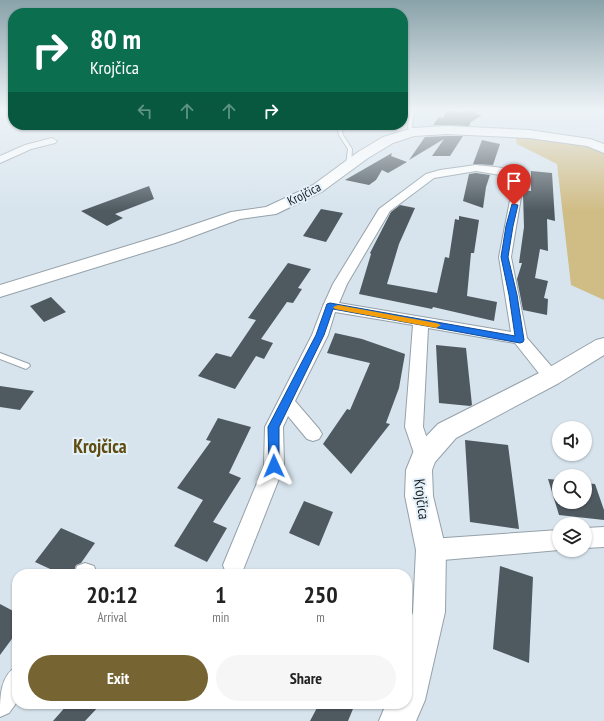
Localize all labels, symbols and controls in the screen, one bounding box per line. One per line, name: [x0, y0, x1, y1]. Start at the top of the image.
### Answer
text: 80 m: [90, 20, 141, 57]
icon: right: [24, 24, 76, 76]
text: Krojčica: [90, 56, 139, 79]
icon: left: [134, 100, 156, 122]
icon: ahead: [176, 100, 198, 122]
icon: ahead: [218, 100, 240, 122]
icon: right: [260, 100, 282, 122]
pin: [497, 164, 531, 205]
icon: arrive: [503, 170, 525, 192]
street label: Krojčica: [284, 178, 324, 210]
map controls: [552, 421, 592, 557]
button: sound: [552, 421, 592, 461]
district label: Krojčica: [73, 434, 127, 458]
position arrow: [253, 445, 295, 487]
button: search: [552, 469, 592, 509]
street label: Krojčica: [410, 478, 434, 520]
button: layers: [552, 517, 592, 557]
text: 20:12: [86, 579, 138, 610]
text: 1: [215, 579, 226, 610]
text: 250: [303, 579, 338, 610]
text: Arrival: [97, 609, 127, 626]
text: min: [212, 609, 229, 626]
text: m: [316, 609, 325, 626]
button: Exit: [28, 655, 208, 701]
button: Share: [216, 655, 396, 701]

